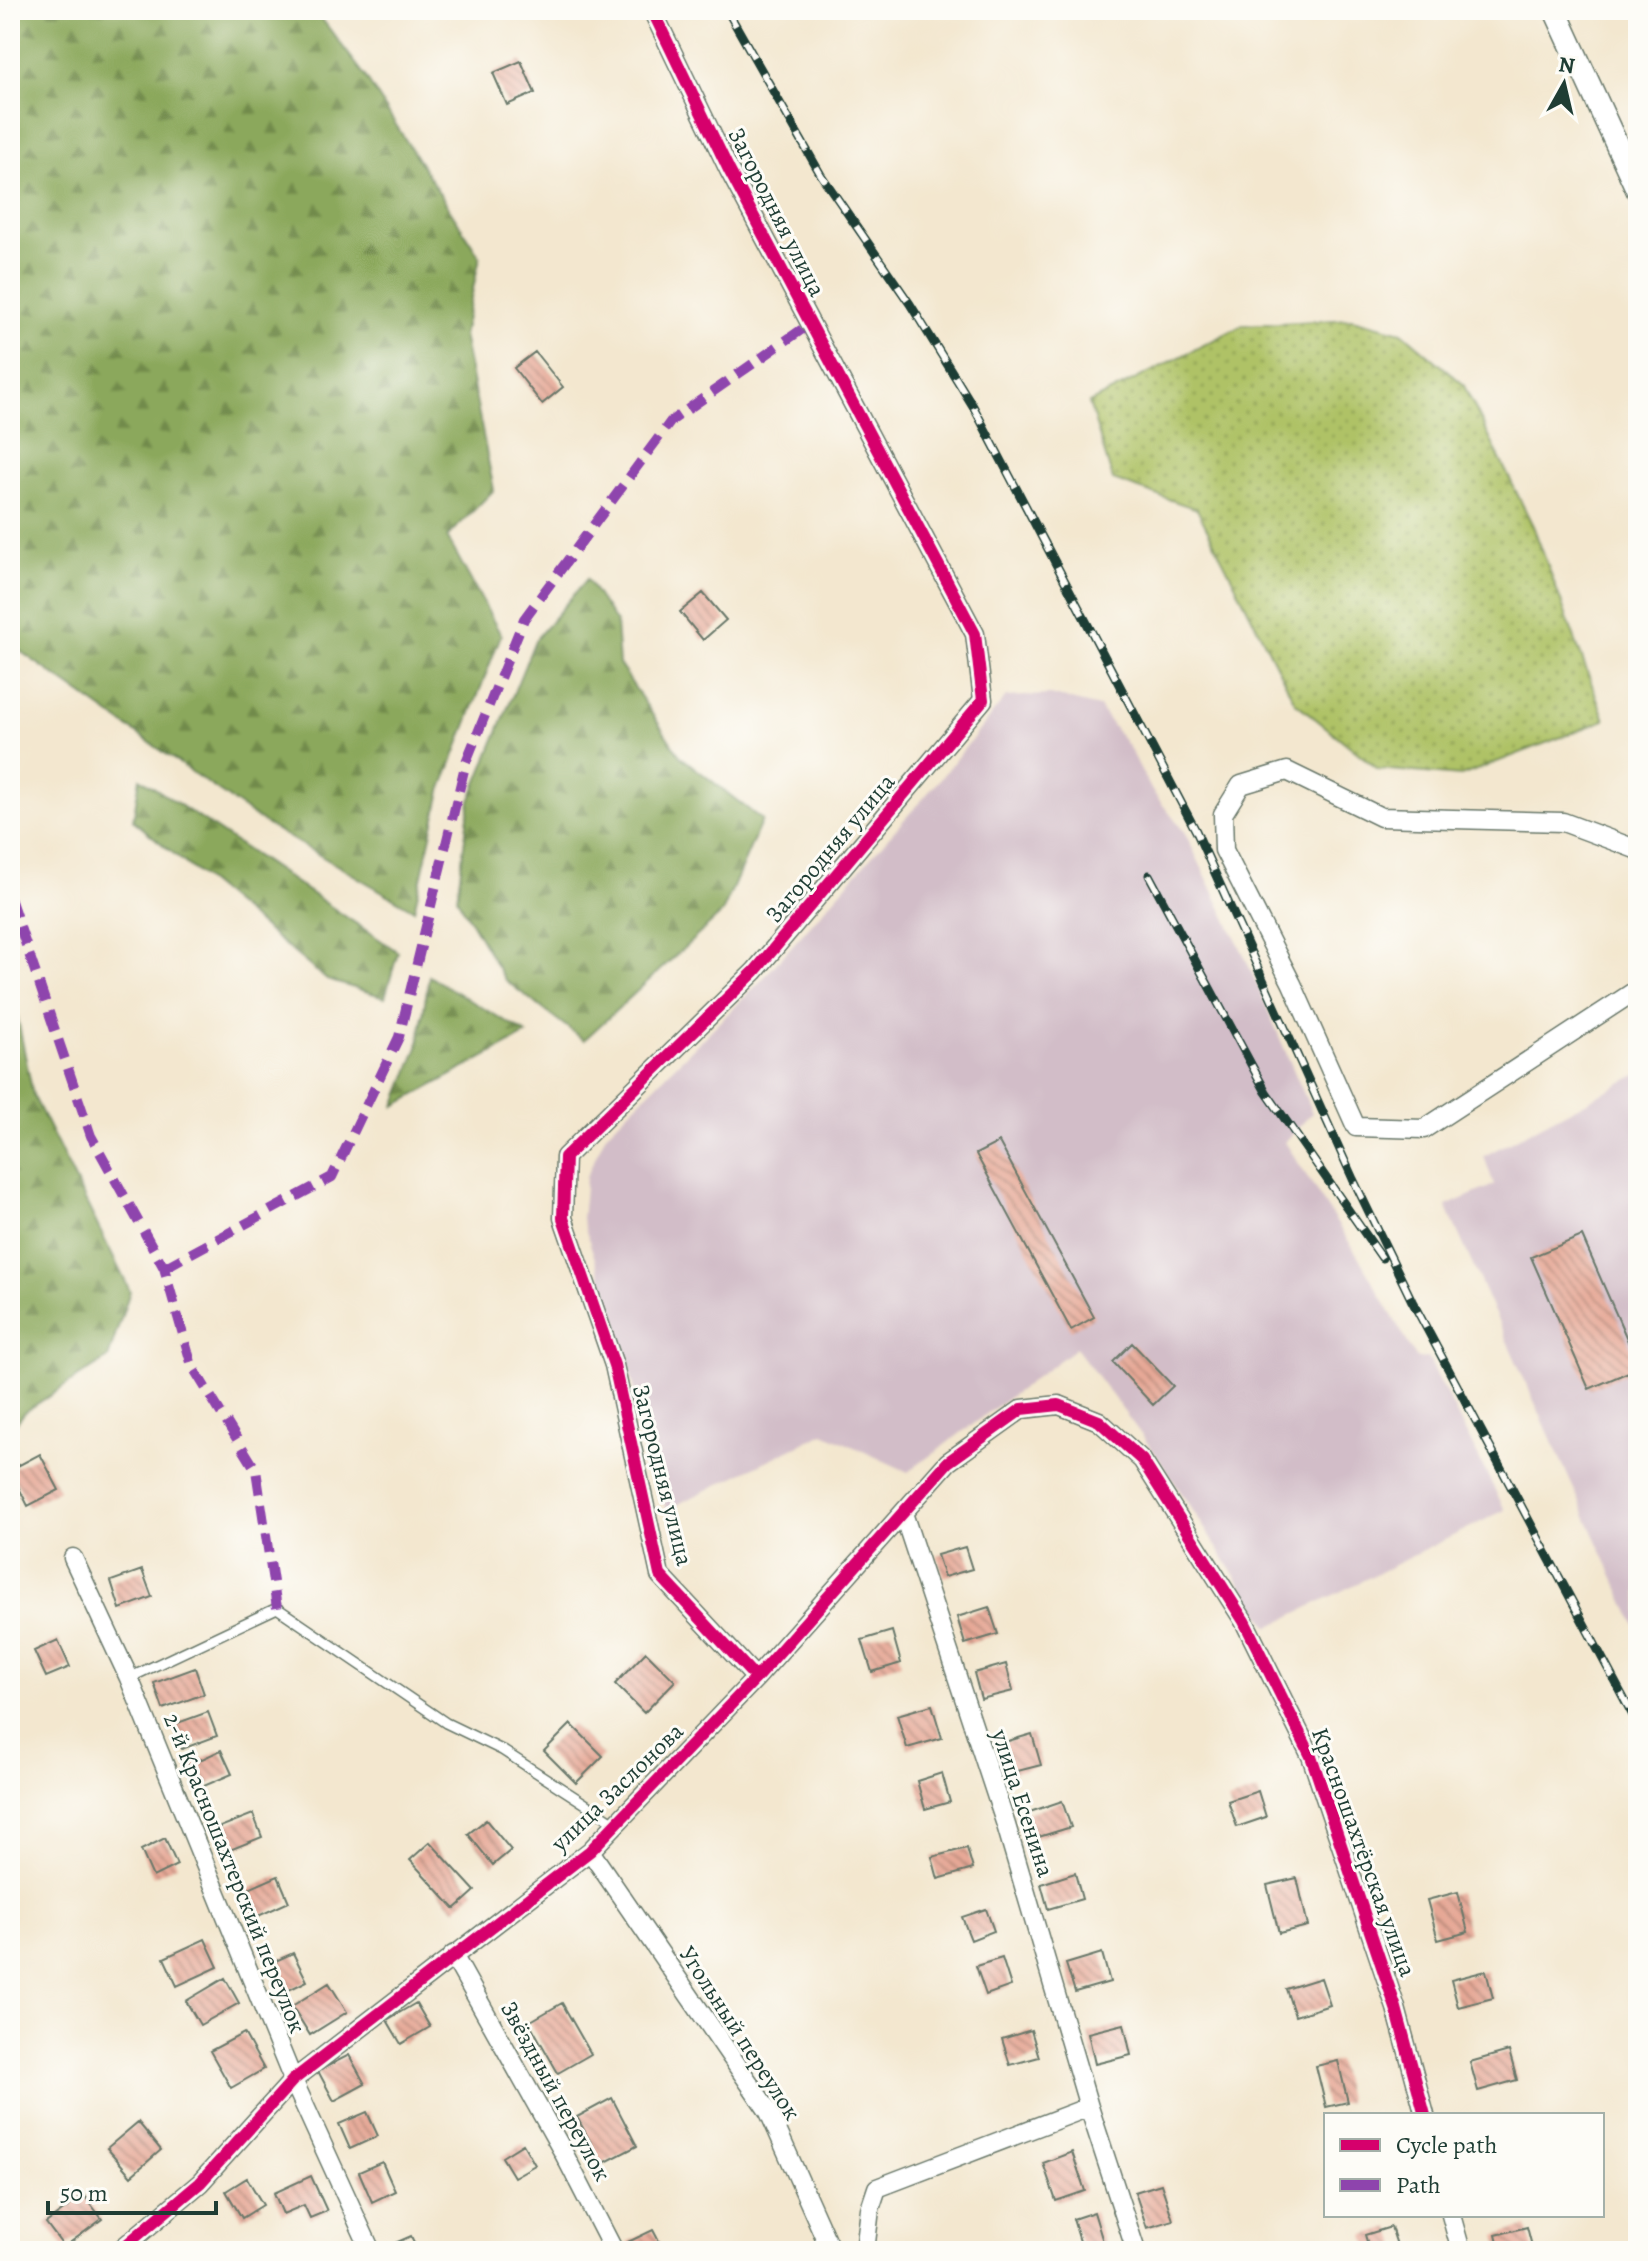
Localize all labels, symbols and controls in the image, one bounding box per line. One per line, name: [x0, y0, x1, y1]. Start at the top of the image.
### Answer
north arrow: [1524, 44, 1604, 124]
text: N: [1557, 49, 1577, 81]
street label: Загородняя улица: [721, 122, 833, 302]
street label: Загородняя улица: [758, 767, 902, 929]
street label: Загородняя улица: [625, 1381, 701, 1569]
street label: 2-й Красношахтерский переулок: [156, 1708, 314, 2038]
street label: улица Заслонова: [543, 1715, 690, 1859]
street label: Красношахтёрская улица: [1304, 1723, 1424, 1981]
street label: улица Есенина: [984, 1724, 1062, 1881]
street label: Угольный переулок: [672, 1940, 808, 2126]
street label: Звёздный переулок: [493, 1995, 619, 2187]
legend: [1324, 2113, 1604, 2217]
text: Cycle path: [1396, 2129, 1497, 2161]
scale bar: [48, 2165, 216, 2215]
text: Path: [1396, 2169, 1441, 2201]
text: 50 m: [60, 2177, 108, 2209]

